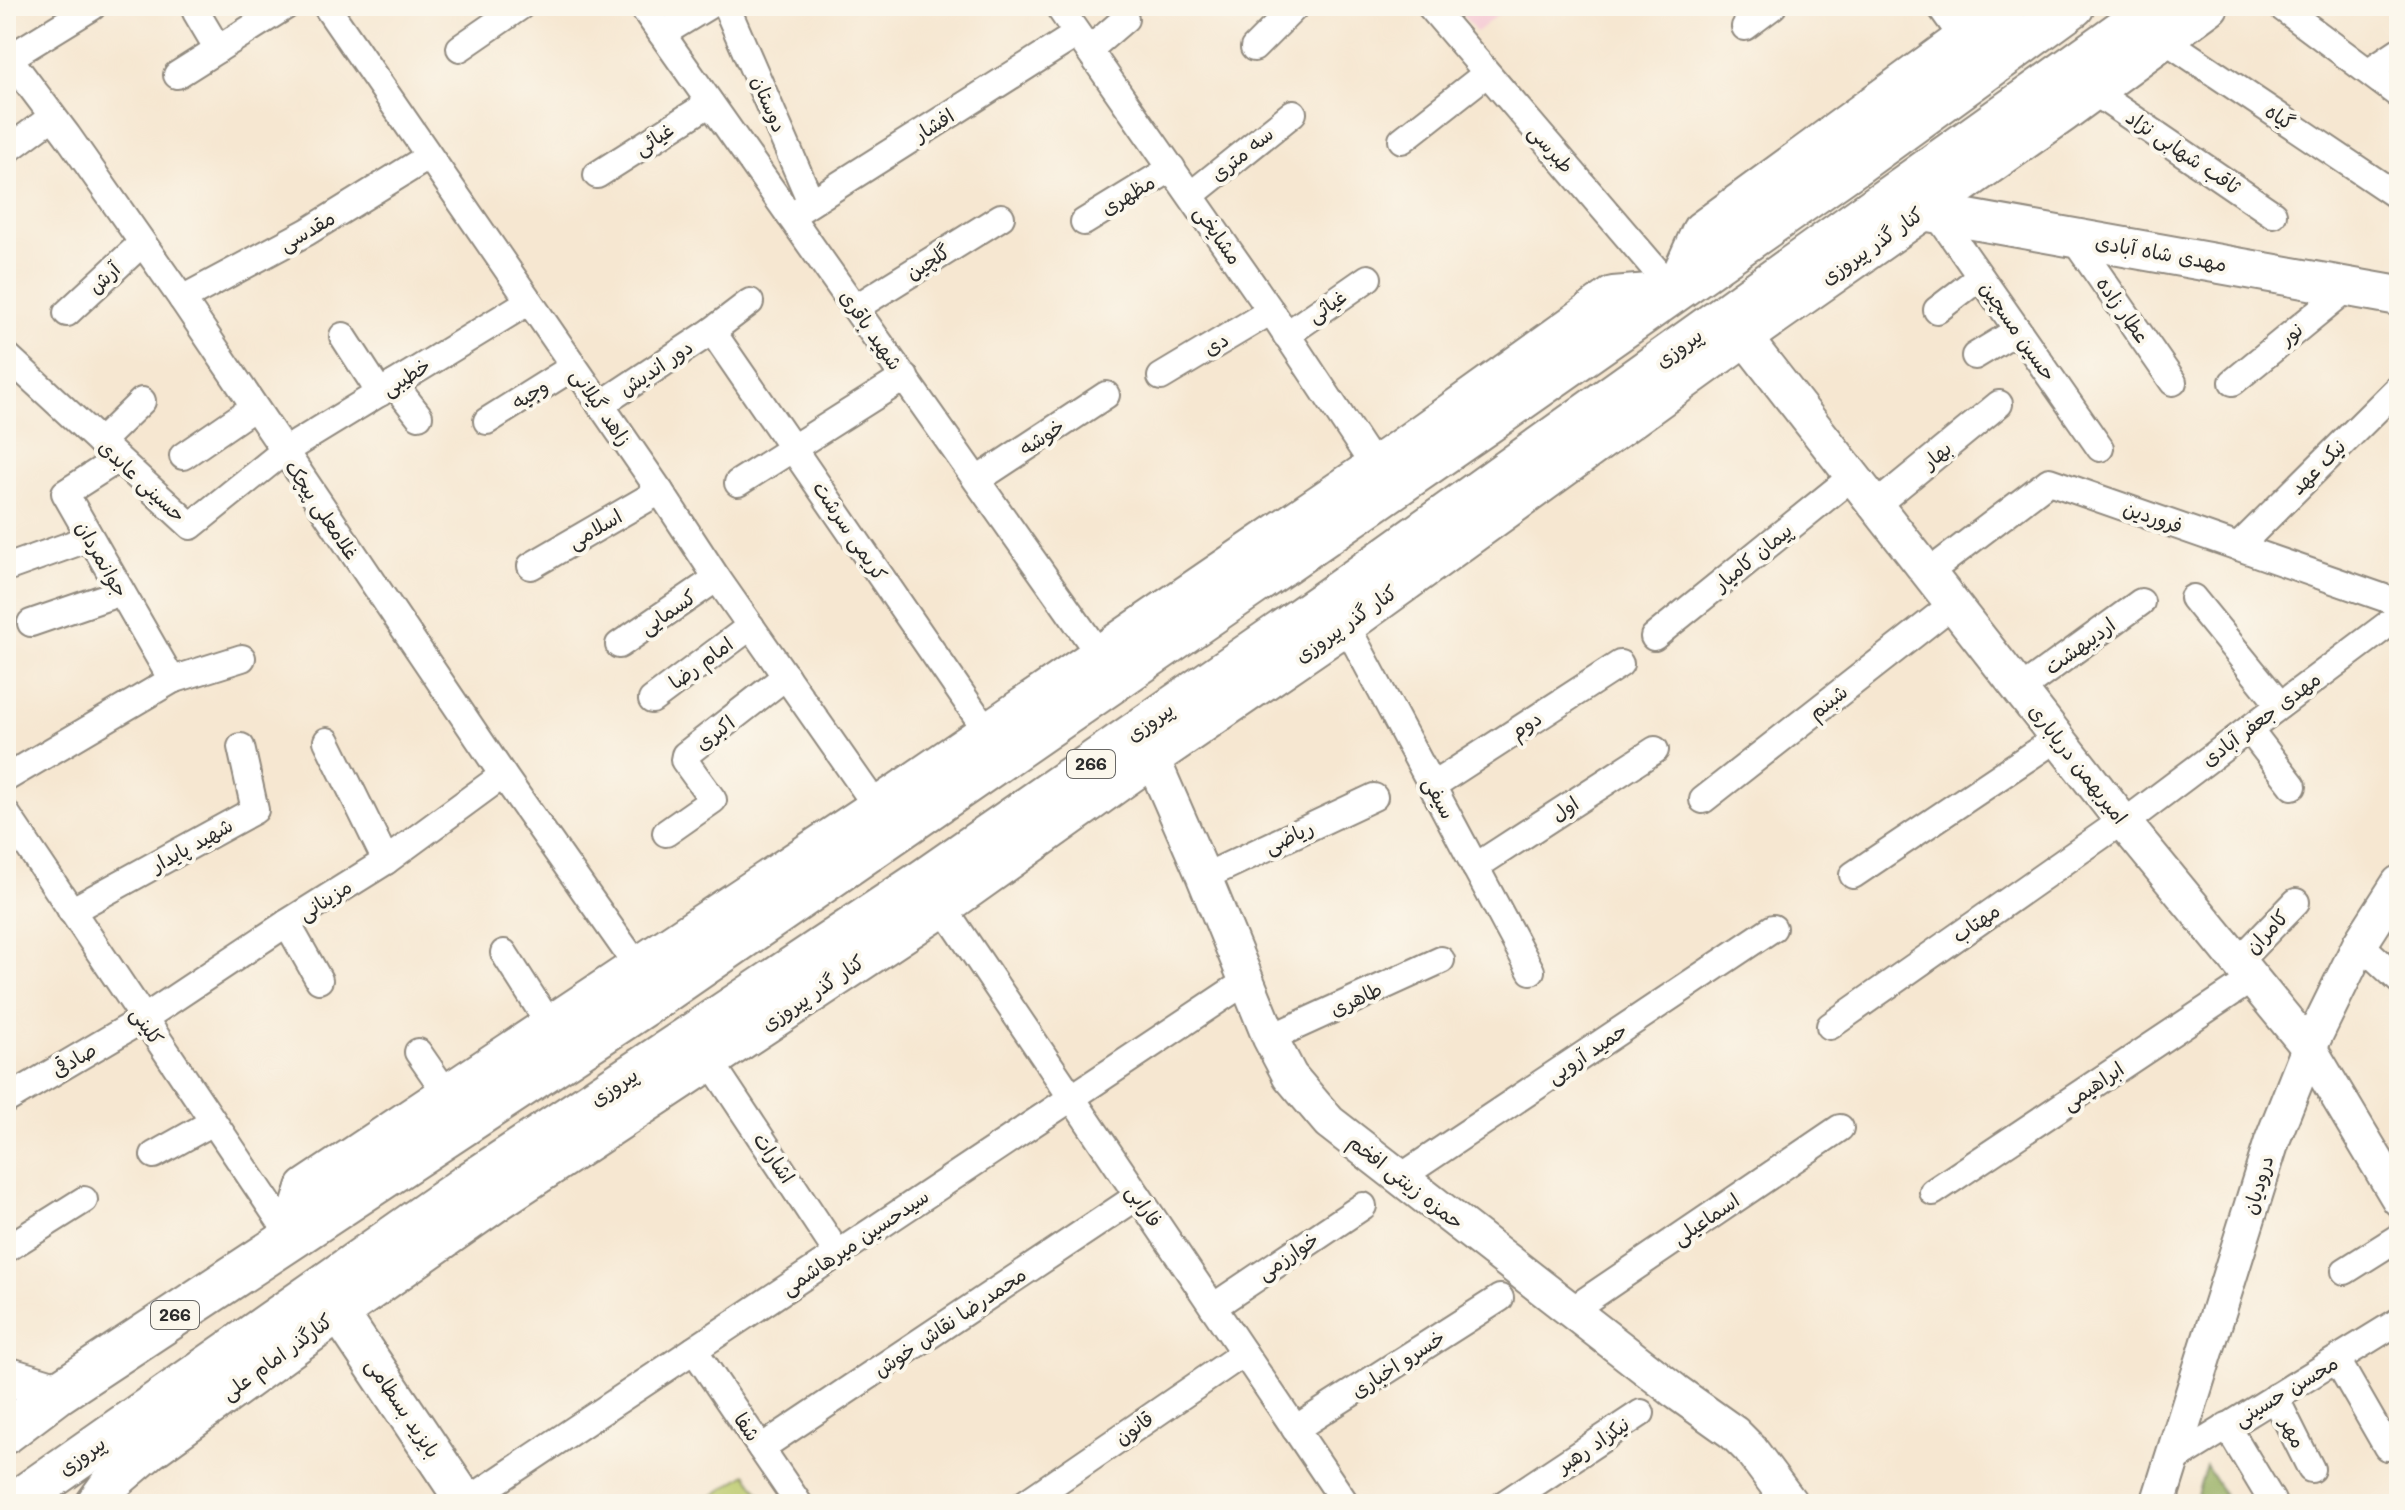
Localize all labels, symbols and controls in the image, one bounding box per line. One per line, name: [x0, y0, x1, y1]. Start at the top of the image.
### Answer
street label: دوستان: [746, 71, 793, 136]
street label: گیاه: [2261, 97, 2300, 135]
street label: افشار: [907, 102, 958, 148]
street label: ثاقب شهابی نژاد: [2121, 103, 2247, 200]
street label: غیائی: [629, 116, 679, 161]
street label: طبرسی: [1523, 119, 1580, 179]
street label: سه متری: [1205, 120, 1278, 187]
street label: مظهری: [1096, 168, 1159, 220]
street label: مشایخی: [1188, 200, 1249, 270]
street label: کنار گذر پیروزی: [1815, 200, 1928, 291]
street label: مقدسی: [274, 204, 340, 257]
street label: مهدی شاه آبادی: [2093, 228, 2229, 276]
street label: گلچین: [900, 238, 955, 286]
street label: آرش: [82, 255, 126, 299]
street label: عطار زاده: [2091, 271, 2156, 348]
street label: حسین مسچین: [1974, 275, 2063, 386]
street label: غیاثی: [1302, 283, 1352, 329]
street label: شهید باقری: [835, 284, 909, 375]
street label: نور: [2272, 316, 2308, 351]
street label: پیروزی: [1650, 321, 1708, 374]
street label: دی: [1198, 326, 1233, 361]
street label: دور اندیش: [614, 333, 697, 401]
street label: خطیبی: [376, 351, 435, 402]
street label: زاهد گیلانی: [565, 362, 638, 451]
street label: وجیه: [506, 372, 553, 414]
street label: خوشه: [1014, 412, 1069, 460]
street label: حسینی عابدی: [93, 433, 192, 528]
street label: نیک عهد: [2284, 433, 2351, 500]
street label: بهار: [1915, 435, 1956, 475]
street label: غلامعلی پیچک: [279, 455, 366, 565]
street label: کریمی سرشت: [807, 476, 894, 586]
street label: فروردین: [2120, 494, 2187, 538]
street label: اسلامی: [563, 502, 627, 555]
street label: جوانمردان: [70, 516, 135, 602]
street label: پیمان کامیار: [1706, 517, 1798, 598]
street label: کنار گذر پیروزی: [1289, 578, 1402, 669]
street label: کسمایی: [634, 583, 701, 640]
street label: اردیبهشت: [2039, 611, 2120, 680]
street label: امام رضا: [663, 630, 739, 697]
street label: مهدی جعفر آبادی: [2196, 665, 2325, 772]
street label: شبنم: [1803, 678, 1854, 727]
street label: پیروزی: [1121, 696, 1179, 748]
street label: امیربهمن دریاباری: [2024, 698, 2134, 829]
street label: دوم: [1505, 704, 1548, 747]
street label: اکبری: [689, 709, 739, 756]
road number: 266: [1067, 750, 1115, 778]
street label: سیفی: [1417, 772, 1462, 824]
street label: اول: [1546, 790, 1583, 827]
street label: شهید پایدار: [144, 811, 237, 879]
street label: ریاضی: [1260, 814, 1318, 860]
street label: مزینانی: [293, 873, 357, 927]
street label: مهتاب: [1947, 897, 2004, 948]
street label: کامران: [2239, 904, 2294, 959]
street label: کنار گذر پیروزی: [756, 948, 870, 1037]
street label: طاهری: [1325, 975, 1386, 1021]
street label: کلینی: [125, 1001, 170, 1050]
street label: حمید آرویی: [1541, 1016, 1632, 1089]
street label: صادقی: [46, 1036, 101, 1083]
street label: ابراهیمی: [2056, 1055, 2129, 1116]
street label: پیروزی: [585, 1061, 643, 1112]
street label: اشارات: [748, 1127, 801, 1188]
street label: حمزه زینتی افخم: [1342, 1128, 1470, 1237]
street label: درودیان: [2236, 1152, 2278, 1217]
street label: فارابی: [1120, 1179, 1168, 1232]
street label: سیدحسین میرهاشمی: [776, 1182, 934, 1301]
street label: اسماعیلی: [1667, 1186, 1745, 1251]
street label: خوارزمی: [1252, 1225, 1324, 1286]
street label: محمدرضا نقاش خوش: [868, 1260, 1031, 1382]
road number: 266: [151, 1301, 199, 1329]
street label: کنارگذر امام علی: [216, 1307, 339, 1408]
street label: خسرو اخباری: [1346, 1323, 1449, 1403]
street label: محسن حسینی: [2229, 1349, 2343, 1432]
street label: بایزید بسطامی: [360, 1352, 447, 1463]
street label: قانون: [1109, 1405, 1158, 1450]
street label: شفا: [729, 1407, 767, 1446]
street label: نیکزاد رهبر: [1549, 1410, 1634, 1479]
street label: مهر: [2274, 1411, 2312, 1452]
street label: پیروزی: [53, 1430, 111, 1482]

